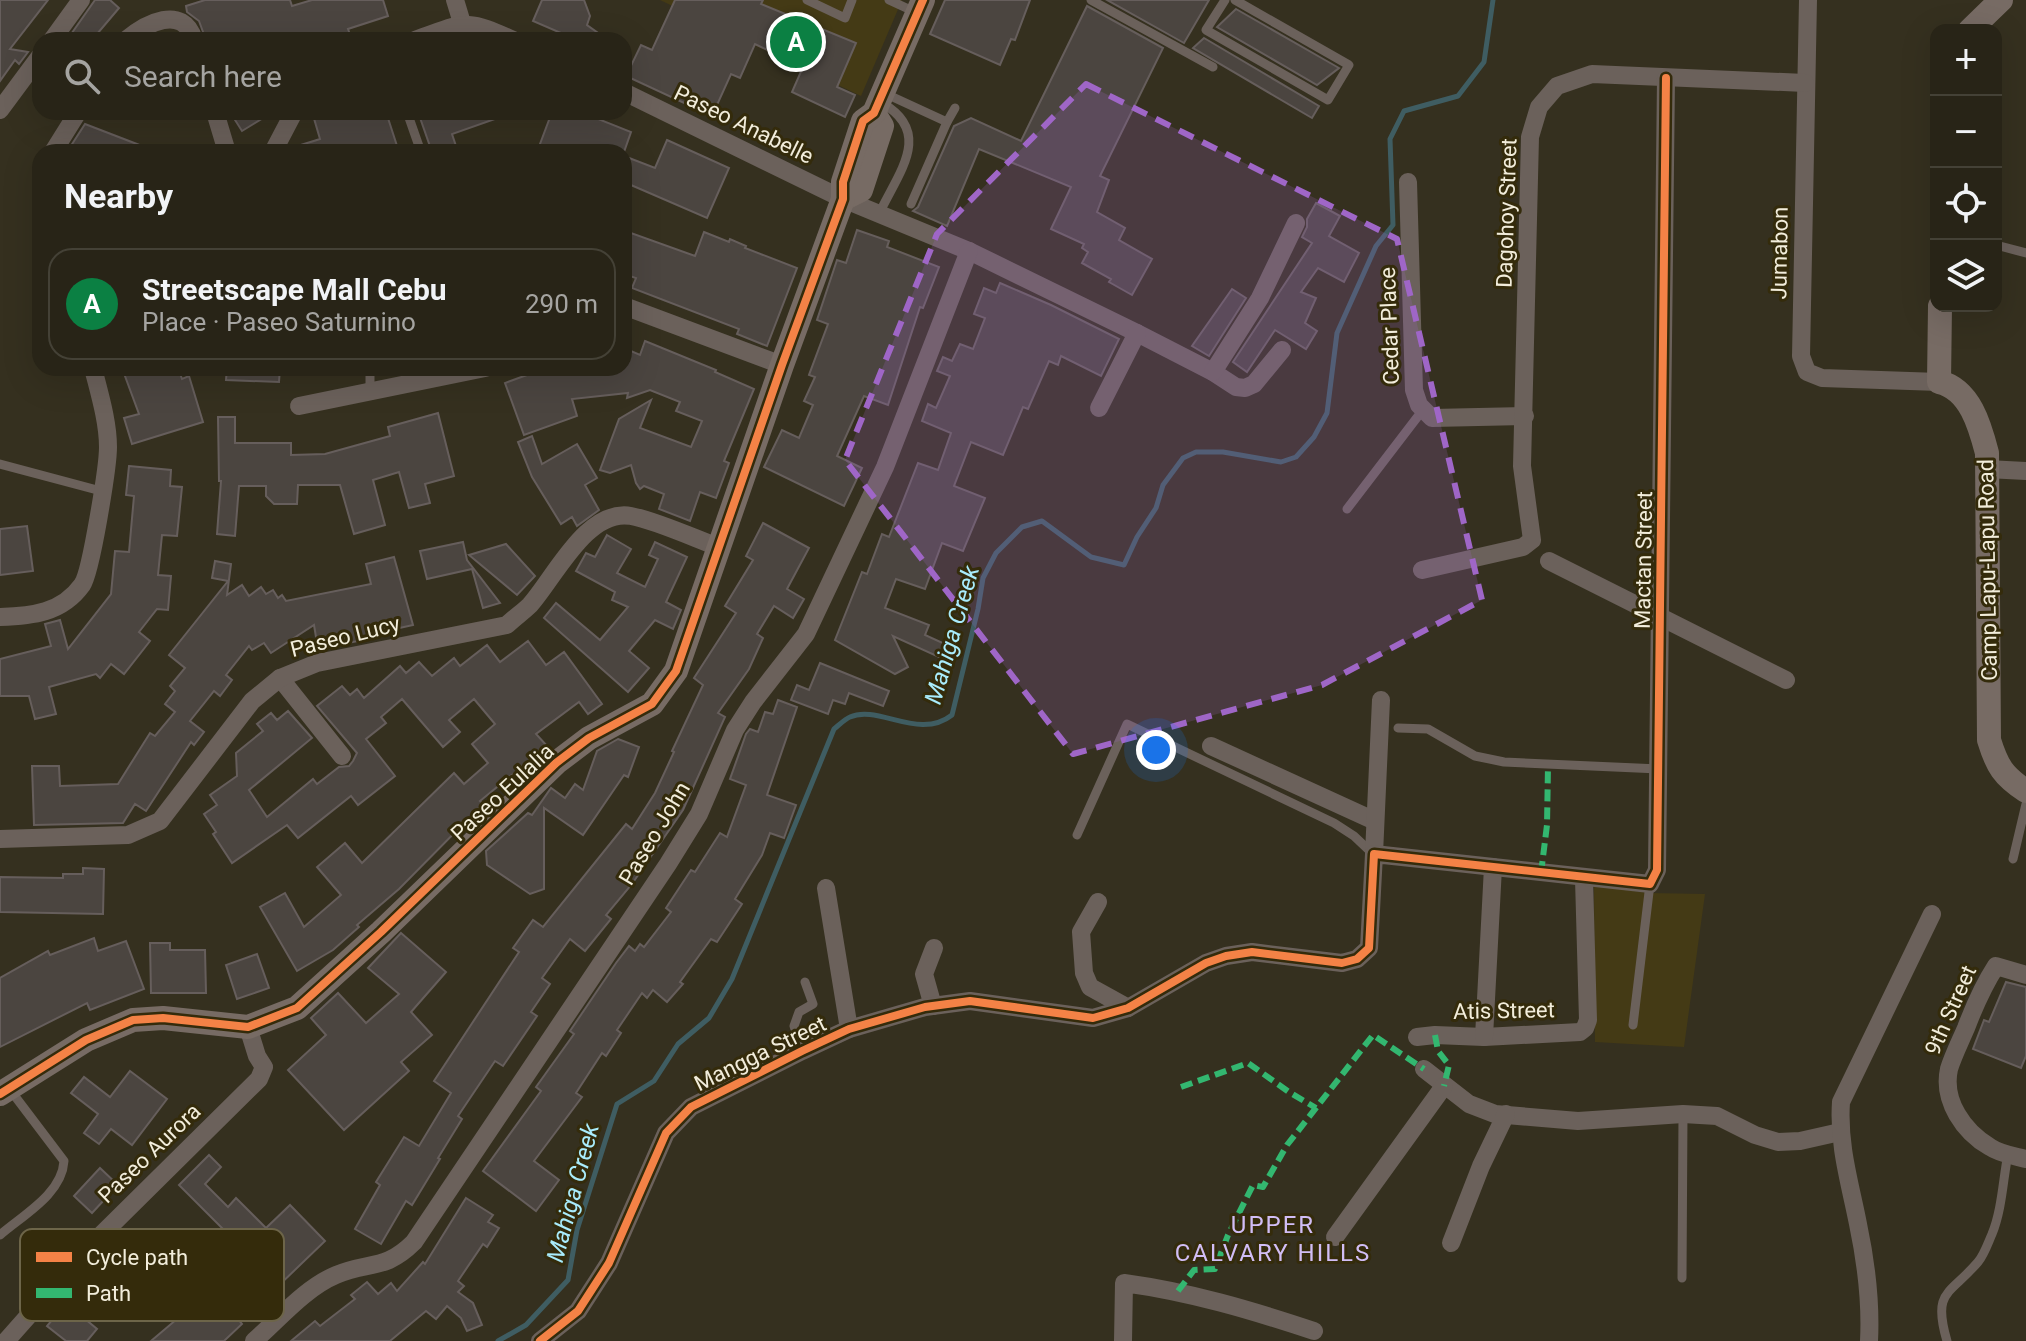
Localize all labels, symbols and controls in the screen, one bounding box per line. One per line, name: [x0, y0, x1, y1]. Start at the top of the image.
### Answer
pin: A: [770, 12, 822, 72]
map controls: [1930, 24, 2002, 312]
button: +: [1930, 24, 2002, 96]
search box: [32, 32, 632, 120]
icon: search: [60, 54, 104, 98]
text: Search here: [124, 59, 282, 94]
street label: Paseo Anabelle: [670, 80, 817, 169]
button: −: [1930, 96, 2002, 168]
street label: Dagohoy Street: [1491, 138, 1522, 288]
button: locate: [1930, 168, 2002, 240]
text: Nearby: [64, 176, 173, 216]
street label: Jumabon: [1766, 207, 1793, 300]
button: layers: [1930, 240, 2002, 312]
street label: Cedar Place: [1375, 267, 1404, 385]
text: Streetscape Mall Cebu: [142, 272, 447, 307]
text: A: [83, 289, 101, 319]
text: 290 m: [525, 289, 598, 319]
text: Place · Paseo Saturnino: [142, 307, 416, 337]
street label: Camp Lapu-Lapu Road: [1973, 459, 2002, 681]
street label: Mactan Street: [1630, 491, 1657, 629]
water label: Mahiga Creek: [919, 562, 985, 707]
street label: Paseo Lucy: [288, 611, 403, 662]
your location: [1136, 730, 1176, 770]
street label: Paseo Eulalia: [446, 738, 559, 846]
street label: Paseo John: [614, 777, 695, 889]
street label: 9th Street: [1920, 962, 1981, 1059]
street label: Atis Street: [1453, 997, 1555, 1024]
street label: Mangga Street: [690, 1011, 830, 1096]
street label: Paseo Aurora: [93, 1099, 205, 1208]
water label: Mahiga Creek: [541, 1119, 605, 1265]
district label: UPPER CALVARY HILLS: [1175, 1211, 1371, 1267]
legend: [20, 1229, 284, 1321]
text: Cycle path: [86, 1245, 188, 1270]
text: Path: [86, 1281, 131, 1306]

